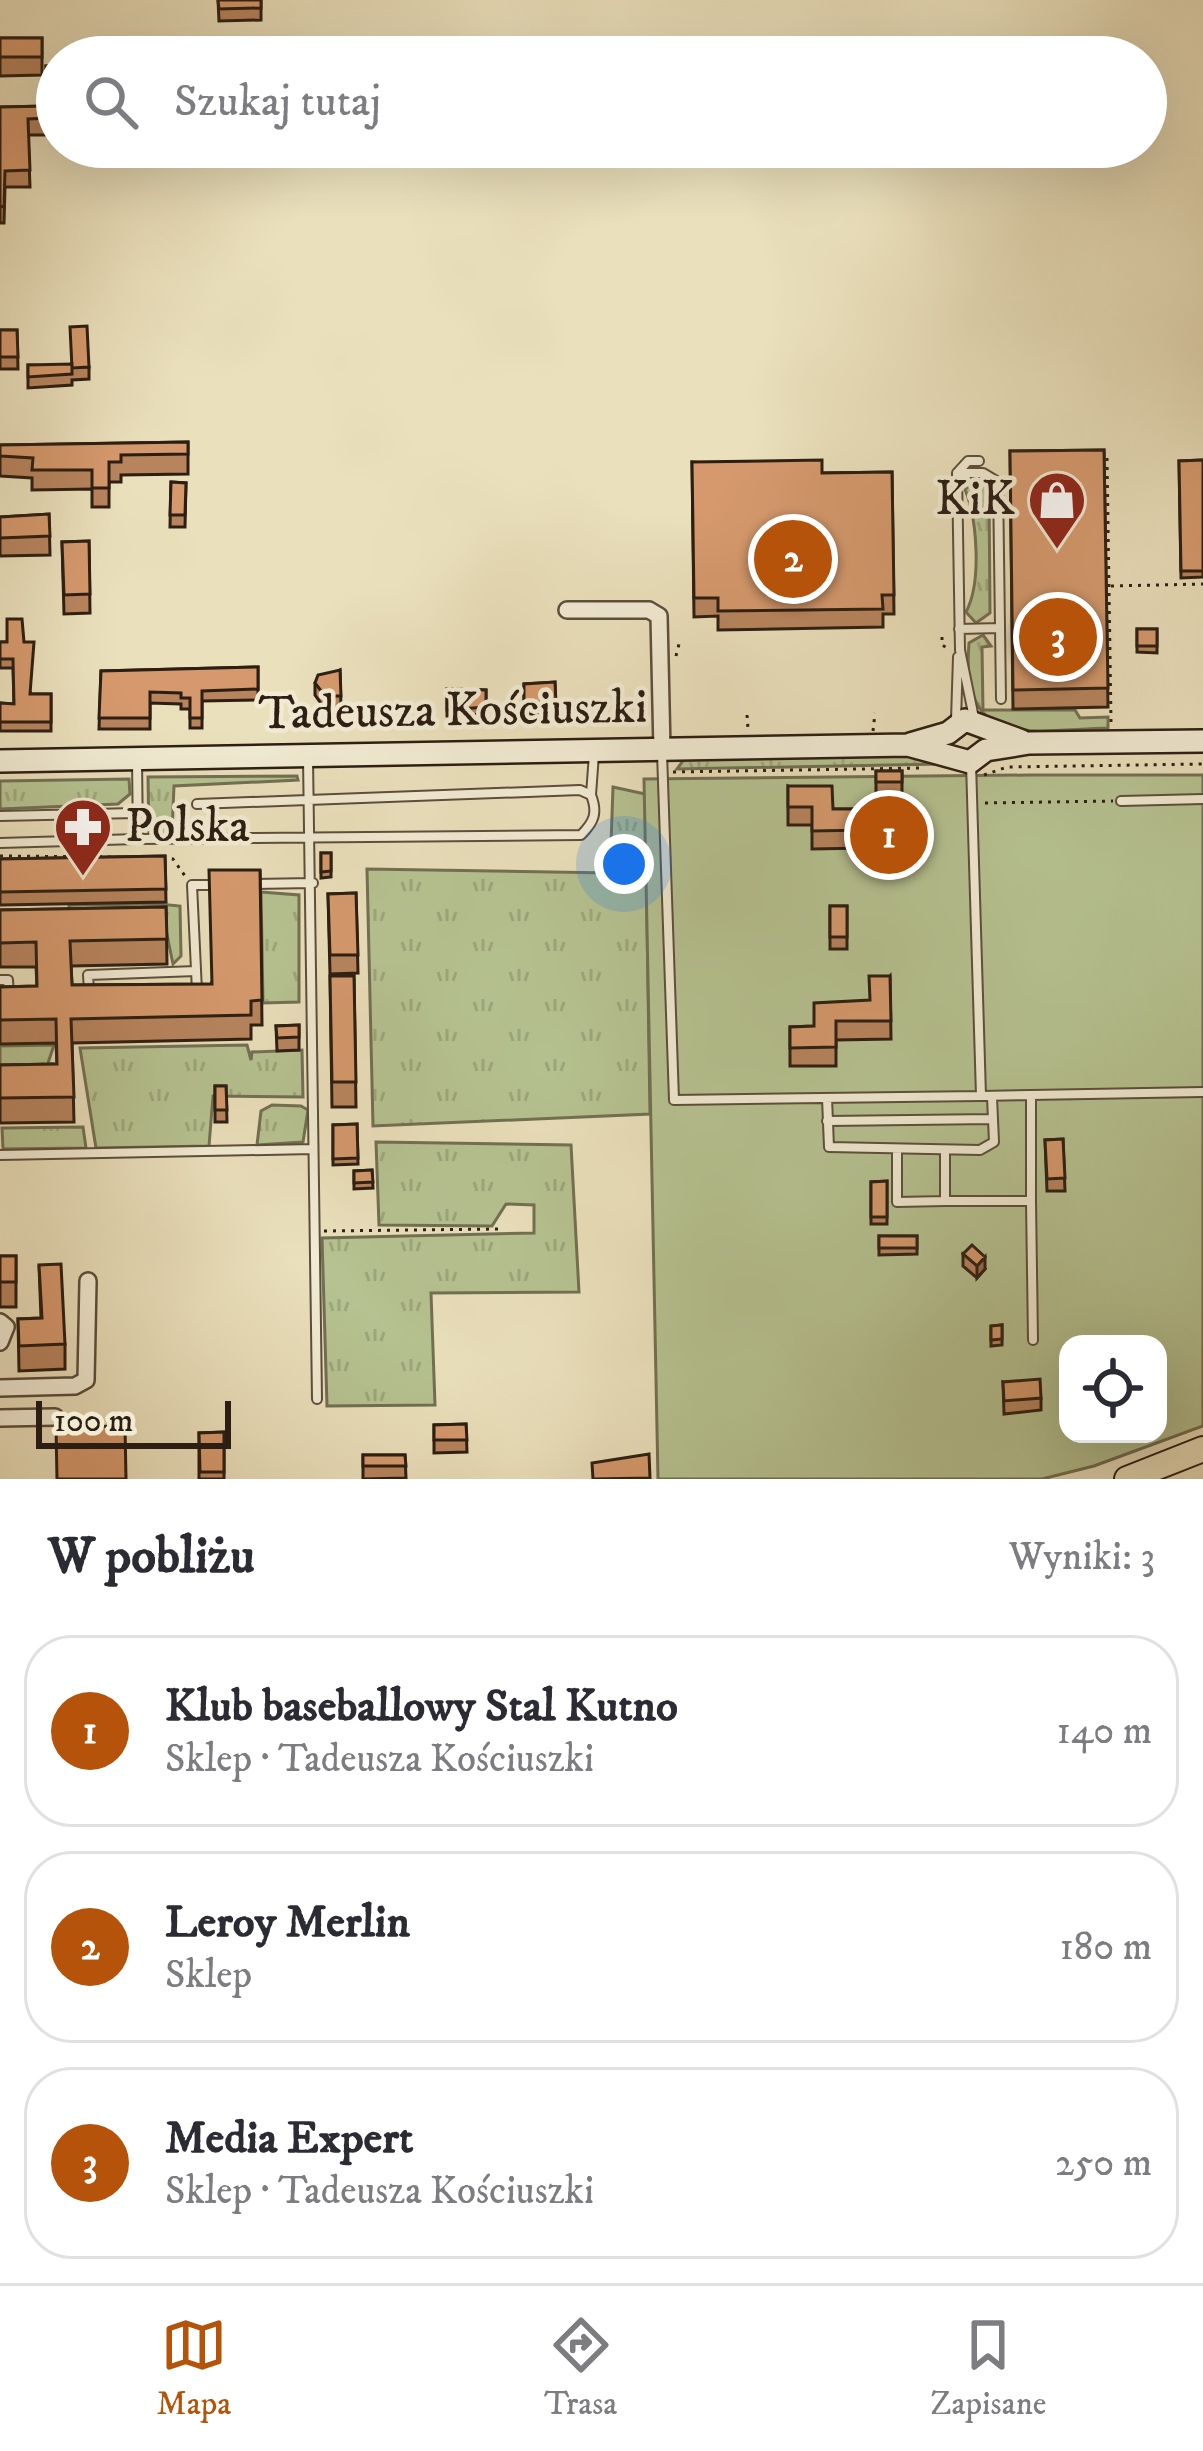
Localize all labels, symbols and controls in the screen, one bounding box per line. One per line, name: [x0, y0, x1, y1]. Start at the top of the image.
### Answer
search box: [36, 36, 1167, 168]
icon: search: [78, 69, 144, 135]
text: Szukaj tutaj: [174, 74, 381, 130]
shop icon: KiK: [1026, 469, 1088, 551]
place label: KiK: [935, 470, 1015, 530]
pin: 2: [754, 514, 832, 604]
pin: 3: [1019, 592, 1097, 682]
street label: Tadeusza Kościuszki: [258, 678, 648, 744]
pin: 1: [850, 790, 928, 880]
pharmacy icon: Polska: [52, 796, 114, 878]
place label: Polska: [125, 797, 250, 857]
your location: [594, 834, 654, 894]
map controls: [1059, 1335, 1167, 1443]
button: locate: [1059, 1335, 1167, 1443]
scale bar: [36, 1395, 231, 1448]
text: 100 m: [54, 1401, 133, 1442]
text: W pobliżu: [48, 1525, 255, 1589]
text: Wyniki: 3: [1009, 1533, 1155, 1582]
text: Klub baseballowy Stal Kutno: [165, 1679, 678, 1735]
text: 1: [83, 1707, 97, 1756]
text: 140 m: [1057, 1707, 1152, 1756]
text: Sklep · Tadeusza Kościuszki: [165, 1735, 594, 1784]
text: Leroy Merlin: [165, 1895, 410, 1951]
text: 2: [80, 1923, 100, 1972]
text: 180 m: [1060, 1923, 1152, 1972]
text: Sklep: [165, 1951, 252, 2000]
text: Media Expert: [165, 2111, 413, 2167]
text: 3: [83, 2139, 97, 2188]
text: 250 m: [1055, 2139, 1152, 2188]
text: Sklep · Tadeusza Kościuszki: [165, 2167, 594, 2216]
tab: Mapa: [157, 2312, 231, 2425]
tab: Trasa: [544, 2312, 617, 2425]
tab: Zapisane: [930, 2312, 1046, 2425]

